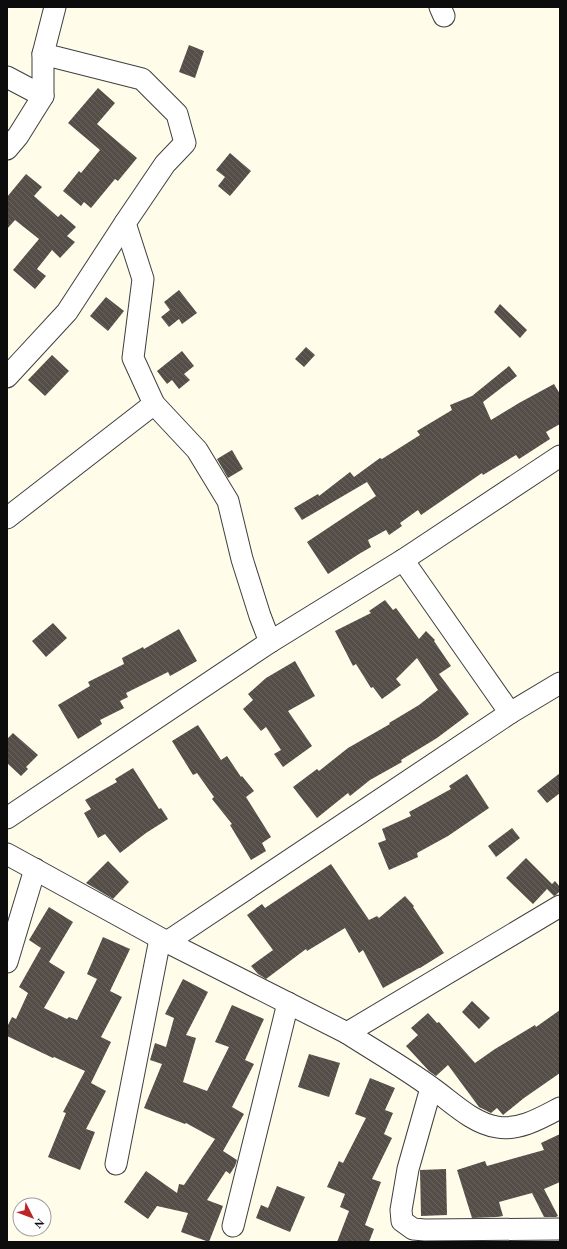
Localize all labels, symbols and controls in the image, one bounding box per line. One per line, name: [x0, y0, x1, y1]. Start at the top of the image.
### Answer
north arrow: [12, 1197, 52, 1237]
text: N: [30, 1214, 48, 1232]

